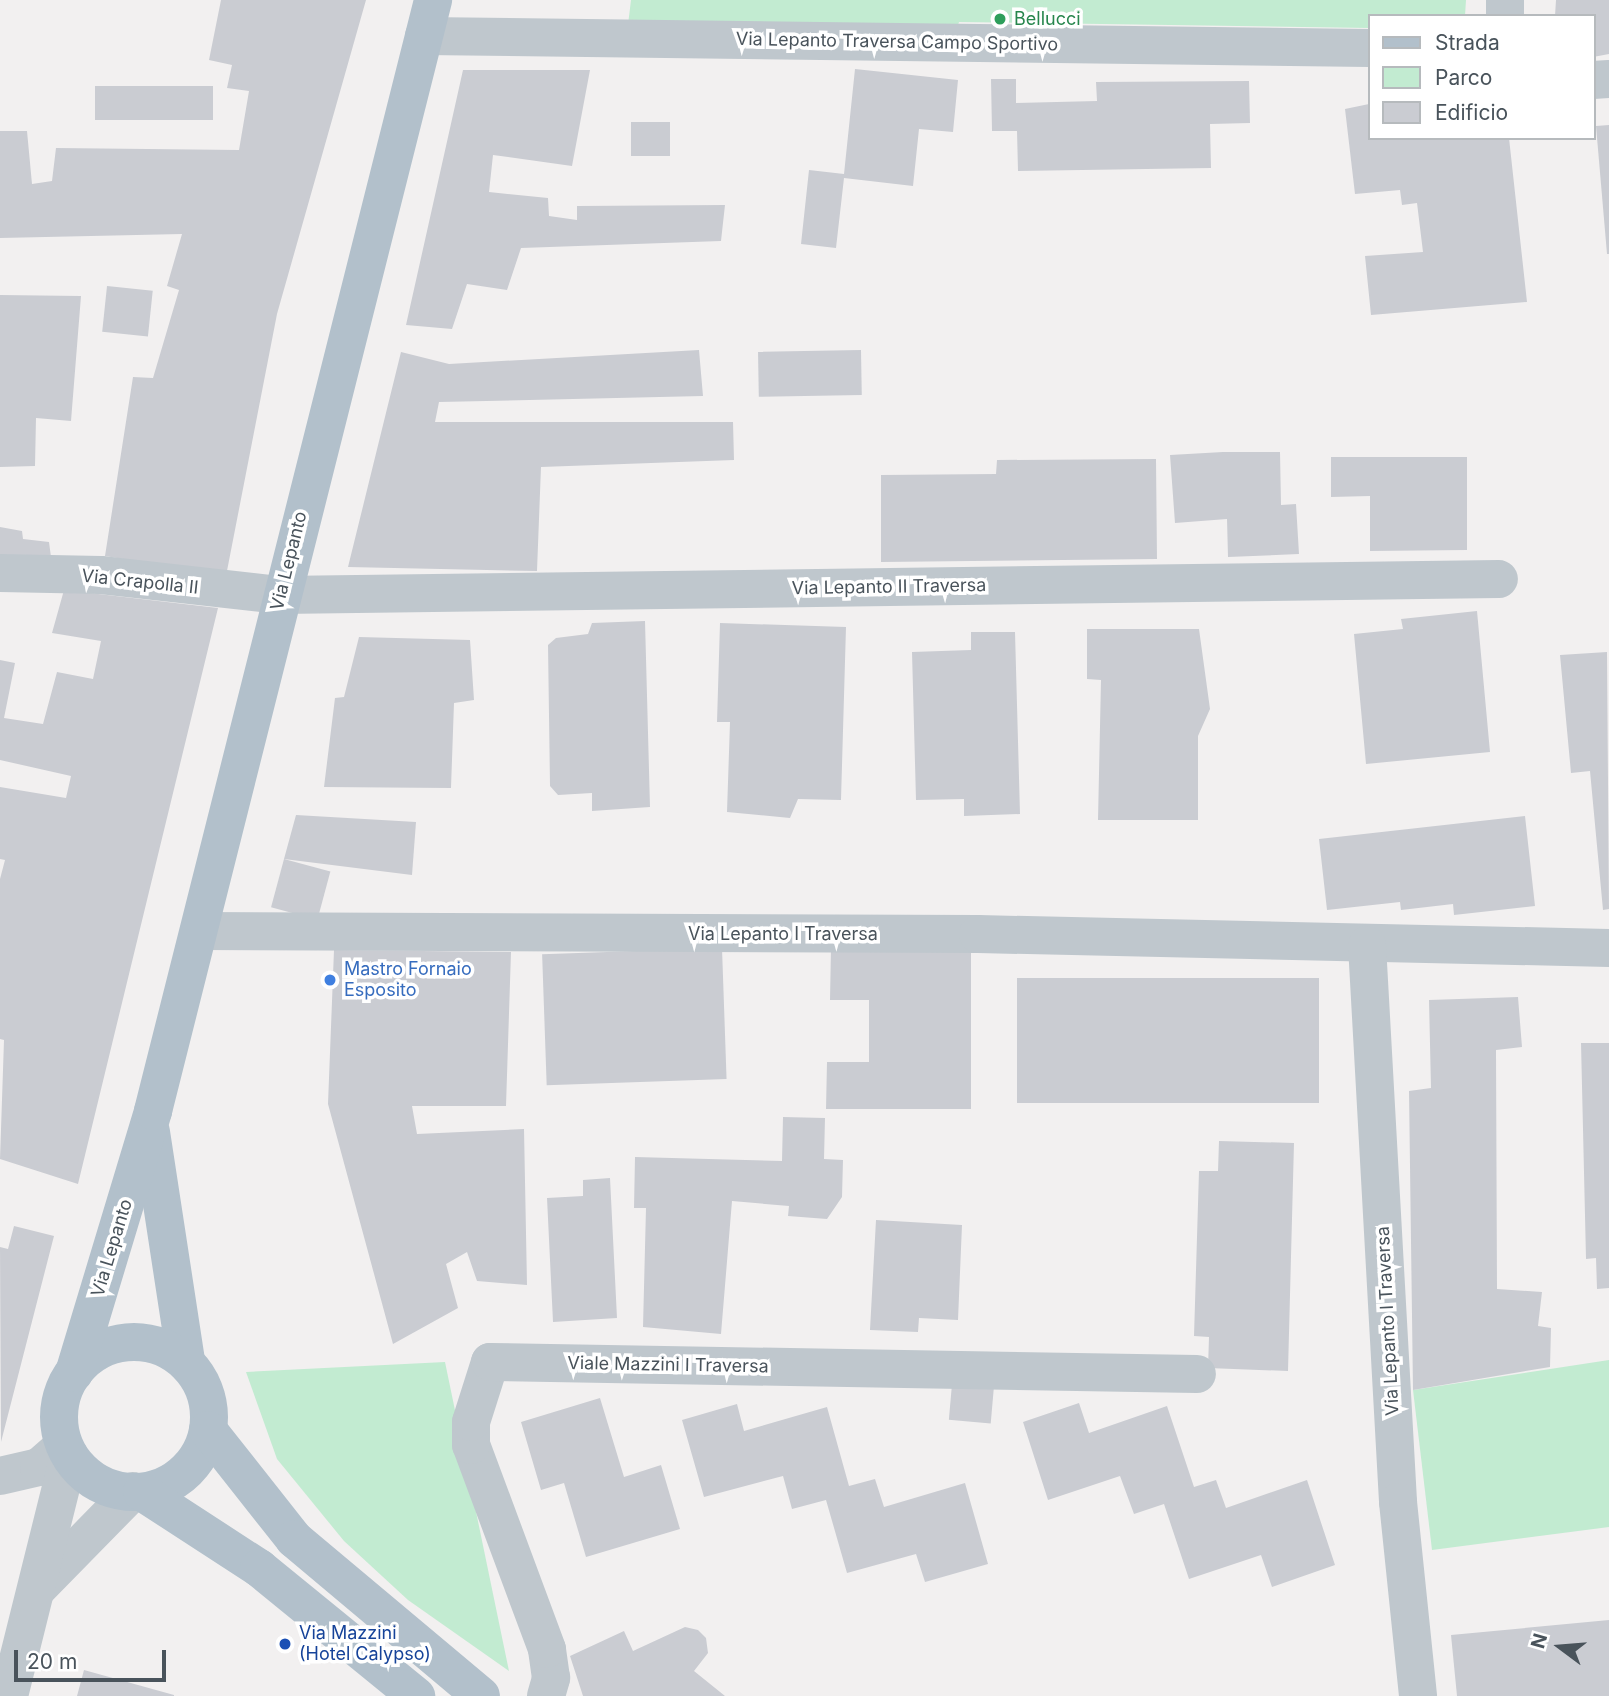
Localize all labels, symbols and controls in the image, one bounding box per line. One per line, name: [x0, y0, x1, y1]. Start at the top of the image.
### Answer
place label: Bellucci: [1014, 8, 1081, 30]
marker: Bellucci: [992, 11, 1008, 27]
legend: [1368, 14, 1595, 140]
street label: Via Lepanto Traversa Campo Sportivo: [736, 28, 1058, 56]
text: Strada: [1435, 30, 1500, 55]
text: Parco: [1435, 65, 1492, 90]
text: Edificio: [1435, 100, 1508, 125]
street label: Via Lepanto: [266, 509, 312, 613]
street label: Via Crapolla II: [81, 565, 199, 599]
street label: Via Lepanto II Traversa: [791, 575, 987, 599]
street label: Via Lepanto I Traversa: [688, 923, 878, 945]
place label: Mastro Fornaio Esposito: [344, 959, 472, 1002]
marker: Mastro Fornaio Esposito: [322, 972, 338, 988]
street label: Via Lepanto: [87, 1197, 137, 1299]
street label: Via Lepanto I Traversa: [1372, 1226, 1404, 1416]
street label: Viale Mazzini I Traversa: [567, 1352, 769, 1378]
north arrow: [1525, 1612, 1595, 1682]
place label: Via Mazzini (Hotel Calypso): [299, 1623, 431, 1666]
text: N: [1526, 1631, 1552, 1651]
scale bar: [18, 1636, 170, 1680]
marker: Via Mazzini (Hotel Calypso): [277, 1636, 293, 1652]
text: 20 m: [27, 1649, 77, 1674]

